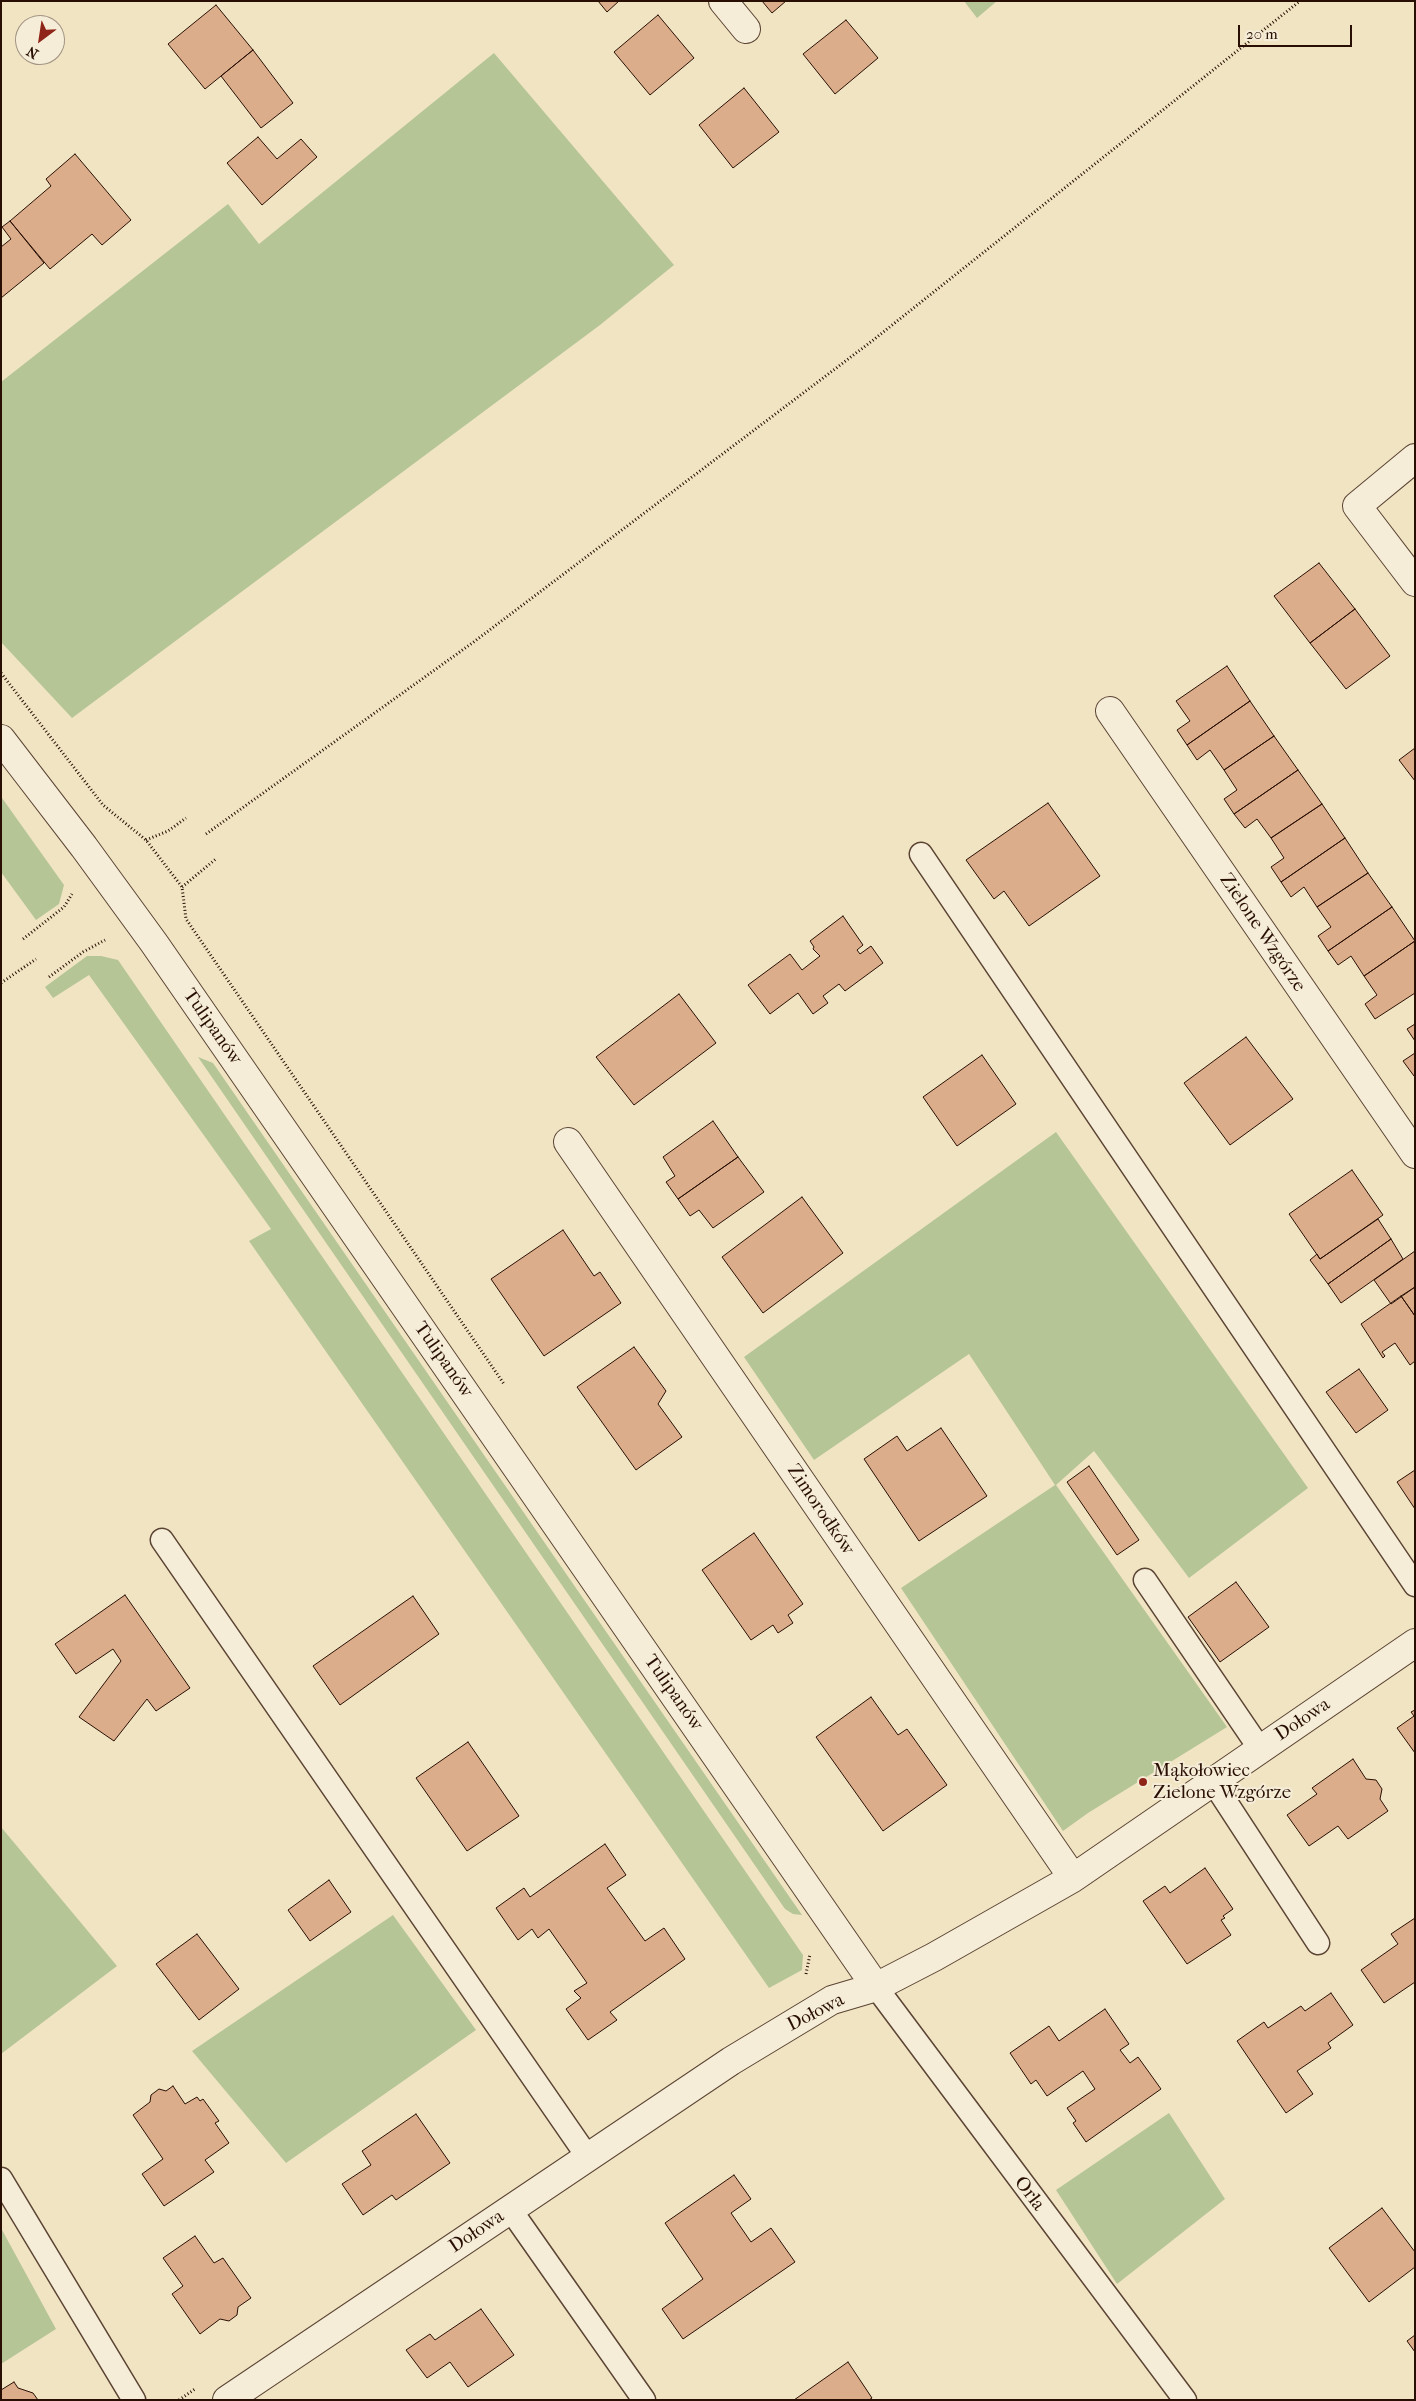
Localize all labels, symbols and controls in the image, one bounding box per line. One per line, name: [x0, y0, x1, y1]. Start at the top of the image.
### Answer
north arrow: [15, 15, 65, 65]
scale bar: [1241, 15, 1355, 47]
text: 20 m: [1246, 25, 1278, 43]
text: N: [24, 42, 41, 62]
street label: Zielone Wzgórze: [1214, 869, 1310, 997]
street label: Tulipanów: [178, 985, 246, 1069]
street label: Tulipanów: [409, 1318, 477, 1402]
street label: Zimorodków: [781, 1460, 859, 1560]
street label: Tulipanów: [639, 1651, 707, 1735]
street label: Dołowa: [1271, 1693, 1335, 1747]
place label: Mąkołowiec Zielone Wzgórze: [1153, 1760, 1291, 1804]
marker: Mąkołowiec Zielone Wzgórze: [1137, 1776, 1149, 1788]
street label: Dołowa: [784, 1989, 848, 2037]
street label: Orla: [1009, 2172, 1049, 2216]
street label: Dołowa: [445, 2205, 509, 2259]

